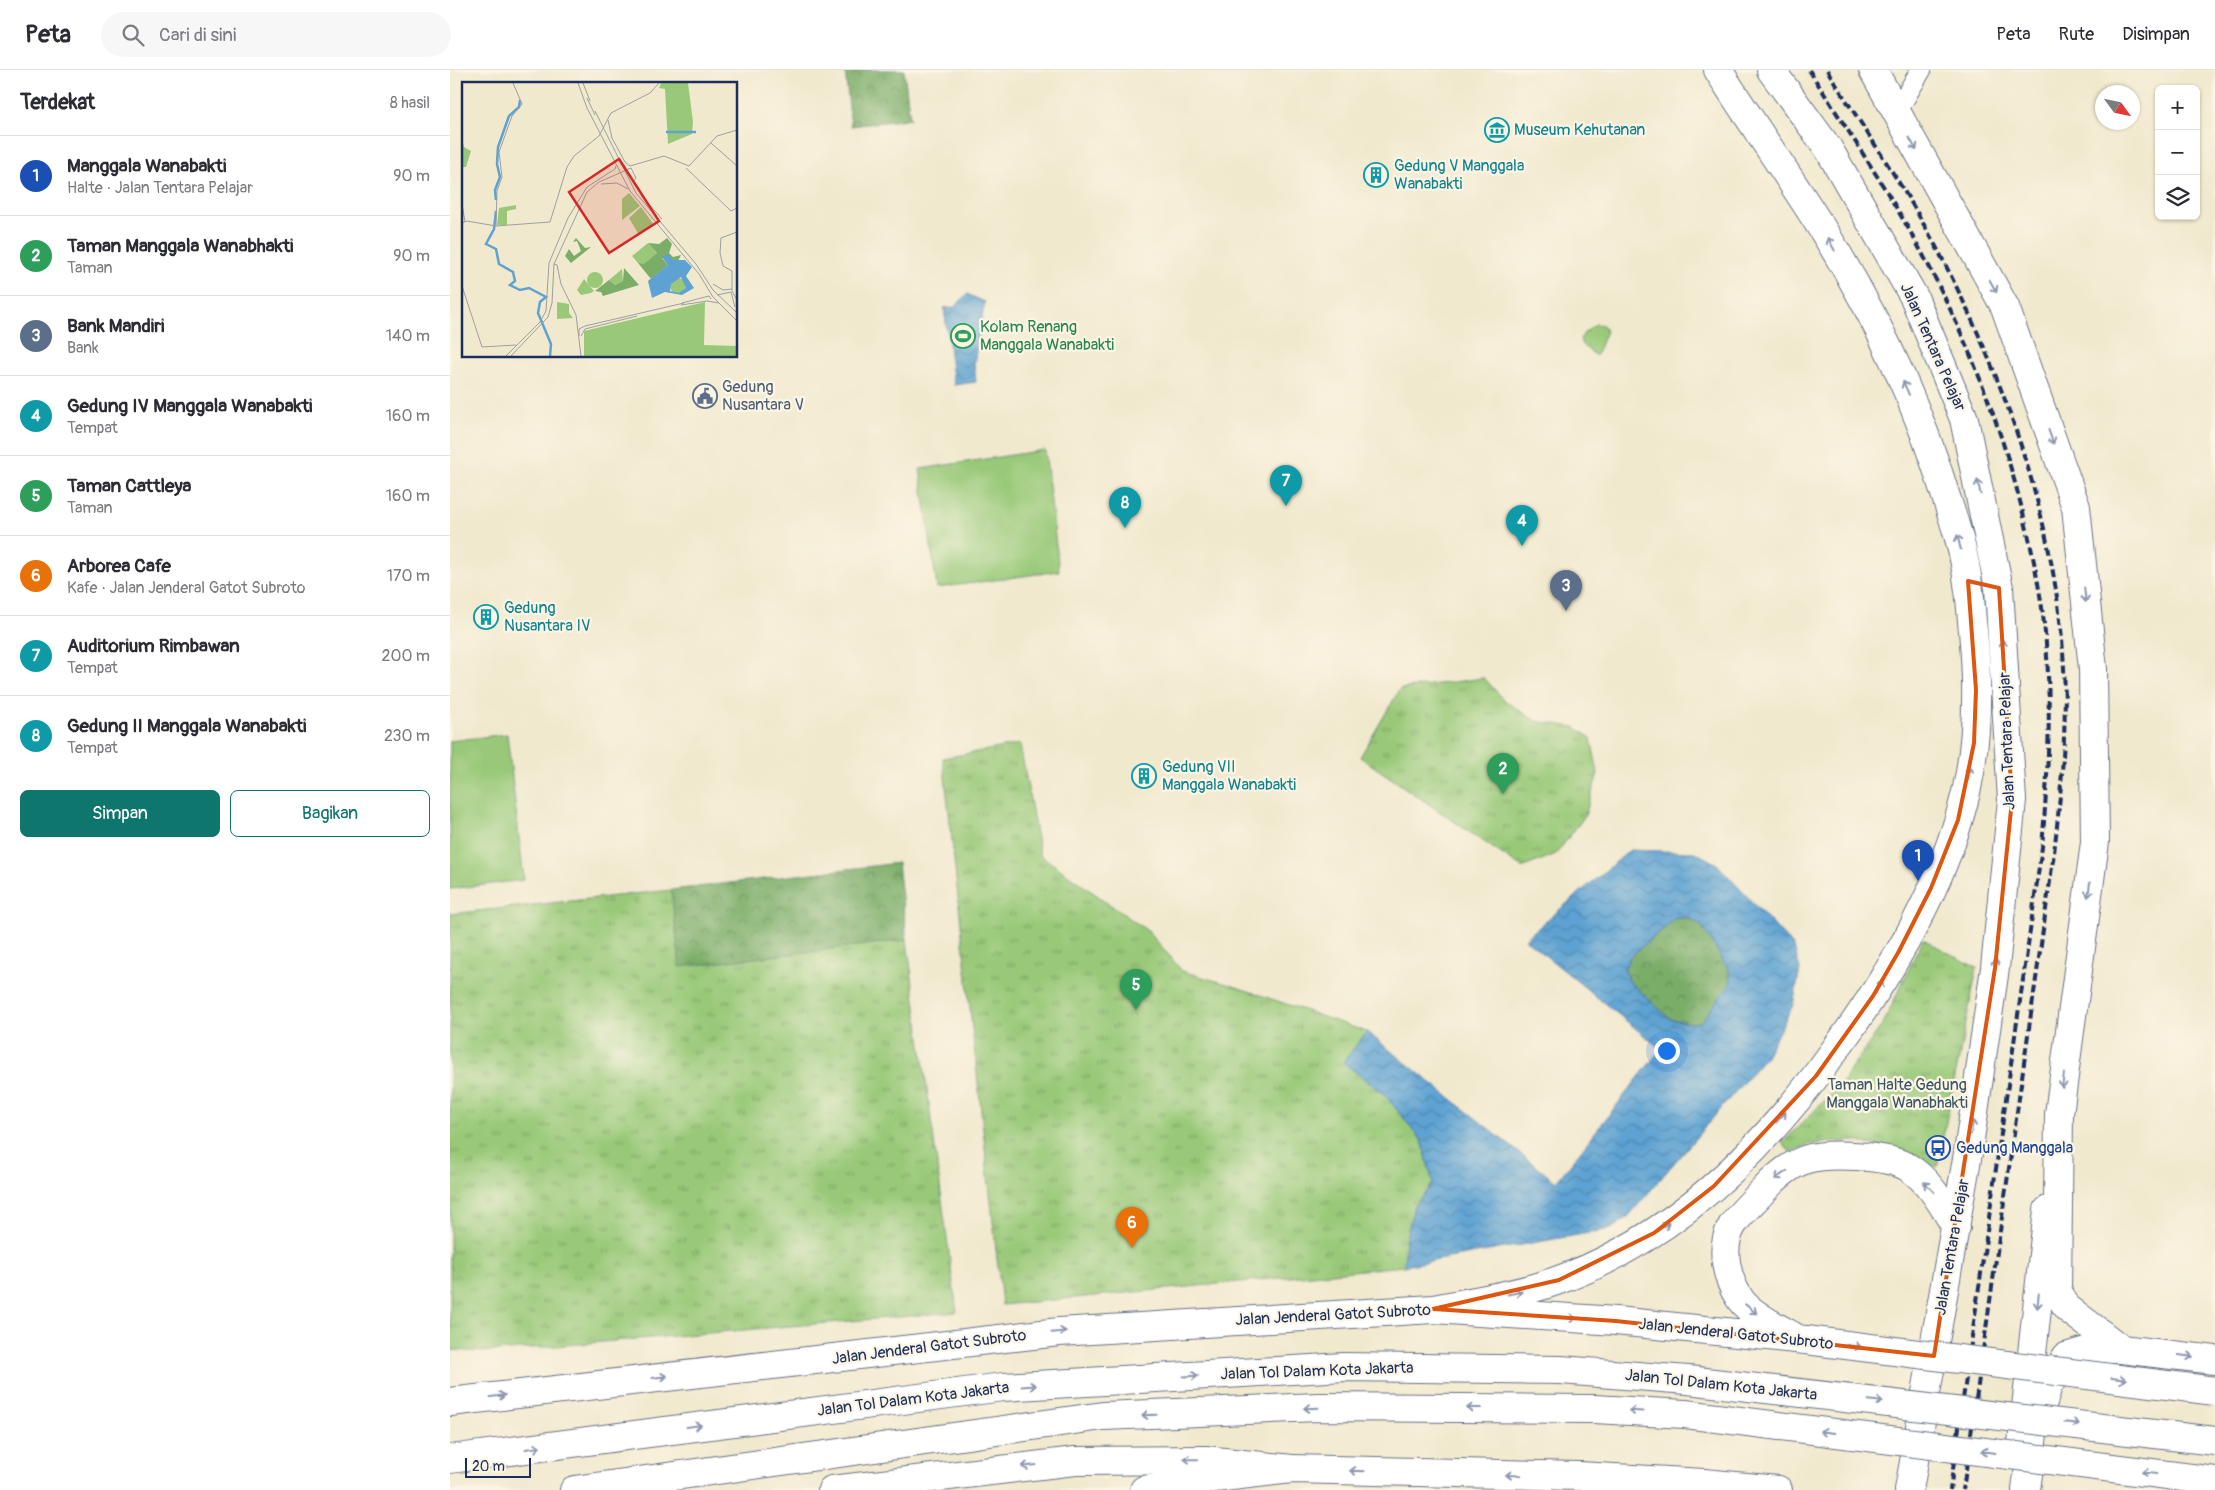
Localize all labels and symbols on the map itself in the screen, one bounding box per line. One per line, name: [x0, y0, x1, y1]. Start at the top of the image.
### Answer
inset map: [462, 82, 738, 358]
north arrow: [2095, 85, 2140, 130]
museum icon: Museum Kehutanan: [1484, 117, 1510, 143]
place label: Museum Kehutanan: [1514, 120, 1645, 140]
one-way arrow: [1909, 136, 1919, 150]
place label: Gedung V Manggala Wanabakti: [1394, 156, 1524, 194]
building icon: Gedung V Manggala Wanabakti: [1363, 162, 1389, 188]
one-way arrow: [1826, 238, 1836, 252]
one-way arrow: [1988, 278, 1998, 292]
street label: Jalan Tentara Pelajar: [1896, 280, 1970, 414]
place label: Kolam Renang Manggala Wanabakti: [980, 317, 1114, 355]
sports icon: Kolam Renang Manggala Wanabakti: [950, 323, 976, 349]
place label: Gedung Nusantara V: [722, 377, 804, 415]
one-way arrow: [1901, 381, 1910, 396]
public building icon: Gedung Nusantara V: [692, 383, 718, 409]
one-way arrow: [2047, 429, 2056, 444]
pin: 7: [1270, 465, 1302, 506]
one-way arrow: [1973, 479, 1983, 495]
pin: 8: [1109, 487, 1141, 528]
pin: 4: [1506, 505, 1538, 546]
one-way arrow: [1954, 534, 1963, 550]
pin: 3: [1550, 570, 1582, 611]
one-way arrow: [2080, 586, 2090, 602]
place label: Gedung Nusantara IV: [504, 598, 590, 636]
building icon: Gedung Nusantara IV: [473, 604, 499, 630]
one-way arrow: [1998, 639, 2007, 655]
street label: Jalan Tentara Pelajar: [1995, 671, 2019, 810]
pin: 2: [1487, 753, 1519, 794]
place label: Gedung VII Manggala Wanabakti: [1162, 757, 1296, 795]
building icon: Gedung VII Manggala Wanabakti: [1131, 763, 1157, 789]
one-way arrow: [1965, 765, 1975, 781]
pin: 1: [1902, 840, 1934, 881]
one-way arrow: [2083, 882, 2093, 898]
one-way arrow: [1990, 958, 2000, 974]
pin: 5: [1120, 969, 1152, 1010]
one-way arrow: [1874, 980, 1884, 994]
your location: [1654, 1038, 1680, 1064]
one-way arrow: [2058, 1073, 2068, 1089]
park label: Taman Halte Gedung Manggala Wanabhakti: [1826, 1075, 1968, 1113]
one-way arrow: [1775, 1110, 1787, 1123]
one-way arrow: [1967, 1119, 1977, 1135]
bus stop icon: Gedung Manggala: [1925, 1135, 1951, 1161]
place label: Gedung Manggala: [1956, 1138, 2073, 1158]
one-way arrow: [1774, 1170, 1788, 1180]
street label: Jalan Tentara Pelajar: [1930, 1177, 1974, 1317]
one-way arrow: [1923, 1181, 1935, 1193]
pin: 6: [1116, 1207, 1148, 1248]
one-way arrow: [1655, 1222, 1669, 1232]
one-way arrow: [1507, 1287, 1523, 1297]
one-way arrow: [2033, 1293, 2042, 1309]
street label: Jalan Jenderal Gatot Subroto: [1235, 1300, 1432, 1330]
one-way arrow: [1745, 1303, 1758, 1314]
one-way arrow: [1560, 1313, 1576, 1322]
street label: Jalan Jenderal Gatot Subroto: [1638, 1314, 1835, 1354]
street label: Jalan Jenderal Gatot Subroto: [831, 1325, 1028, 1369]
one-way arrow: [1051, 1327, 1067, 1337]
one-way arrow: [1846, 1341, 1862, 1351]
one-way arrow: [2177, 1351, 2193, 1361]
street label: Jalan Tol Dalam Kota Jakarta: [1220, 1358, 1414, 1384]
street label: Jalan Tol Dalam Kota Jakarta: [1624, 1365, 1818, 1405]
one-way arrow: [1183, 1371, 1199, 1380]
one-way arrow: [652, 1372, 668, 1382]
one-way arrow: [2111, 1374, 2127, 1384]
street label: Jalan Tol Dalam Kota Jakarta: [816, 1377, 1010, 1421]
one-way arrow: [1021, 1381, 1037, 1390]
one-way arrow: [490, 1391, 506, 1401]
one-way arrow: [1867, 1396, 1883, 1406]
one-way arrow: [1303, 1403, 1319, 1412]
one-way arrow: [1466, 1403, 1482, 1413]
one-way arrow: [1628, 1407, 1644, 1416]
one-way arrow: [1141, 1410, 1157, 1419]
one-way arrow: [2064, 1418, 2080, 1428]
one-way arrow: [686, 1421, 702, 1431]
one-way arrow: [1819, 1427, 1835, 1437]
one-way arrow: [525, 1443, 541, 1453]
one-way arrow: [1980, 1447, 1996, 1457]
scale bar: [465, 1455, 531, 1478]
one-way arrow: [1183, 1455, 1199, 1464]
one-way arrow: [1021, 1461, 1037, 1471]
one-way arrow: [1349, 1466, 1366, 1476]
one-way arrow: [2142, 1468, 2158, 1478]
one-way arrow: [1505, 1470, 1522, 1480]

